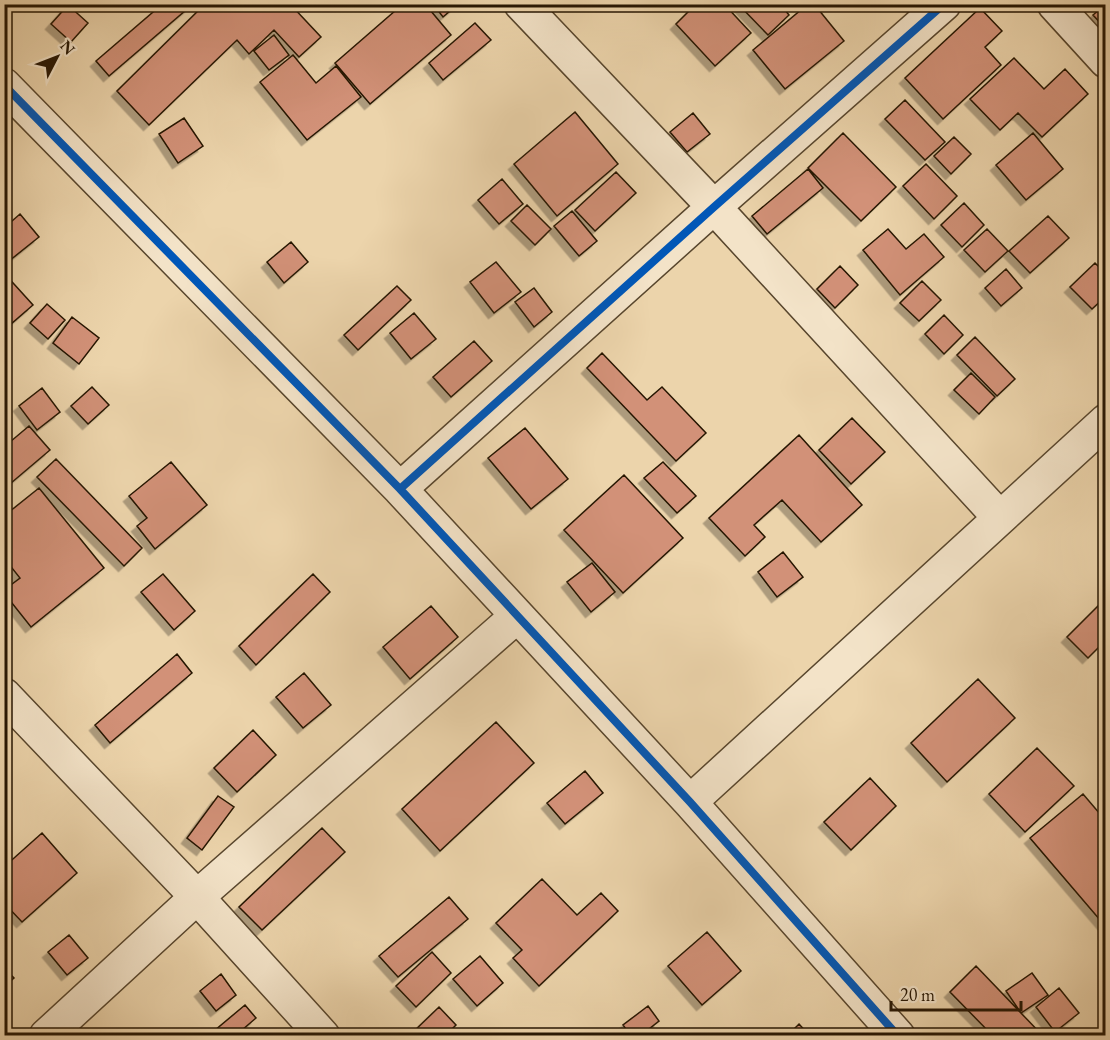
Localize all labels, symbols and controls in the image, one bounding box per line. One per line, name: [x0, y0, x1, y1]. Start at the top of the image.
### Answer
north arrow: [27, 27, 87, 87]
text: N: [56, 35, 80, 59]
scale bar: [891, 974, 1022, 1012]
text: 20 m: [900, 983, 935, 1006]

